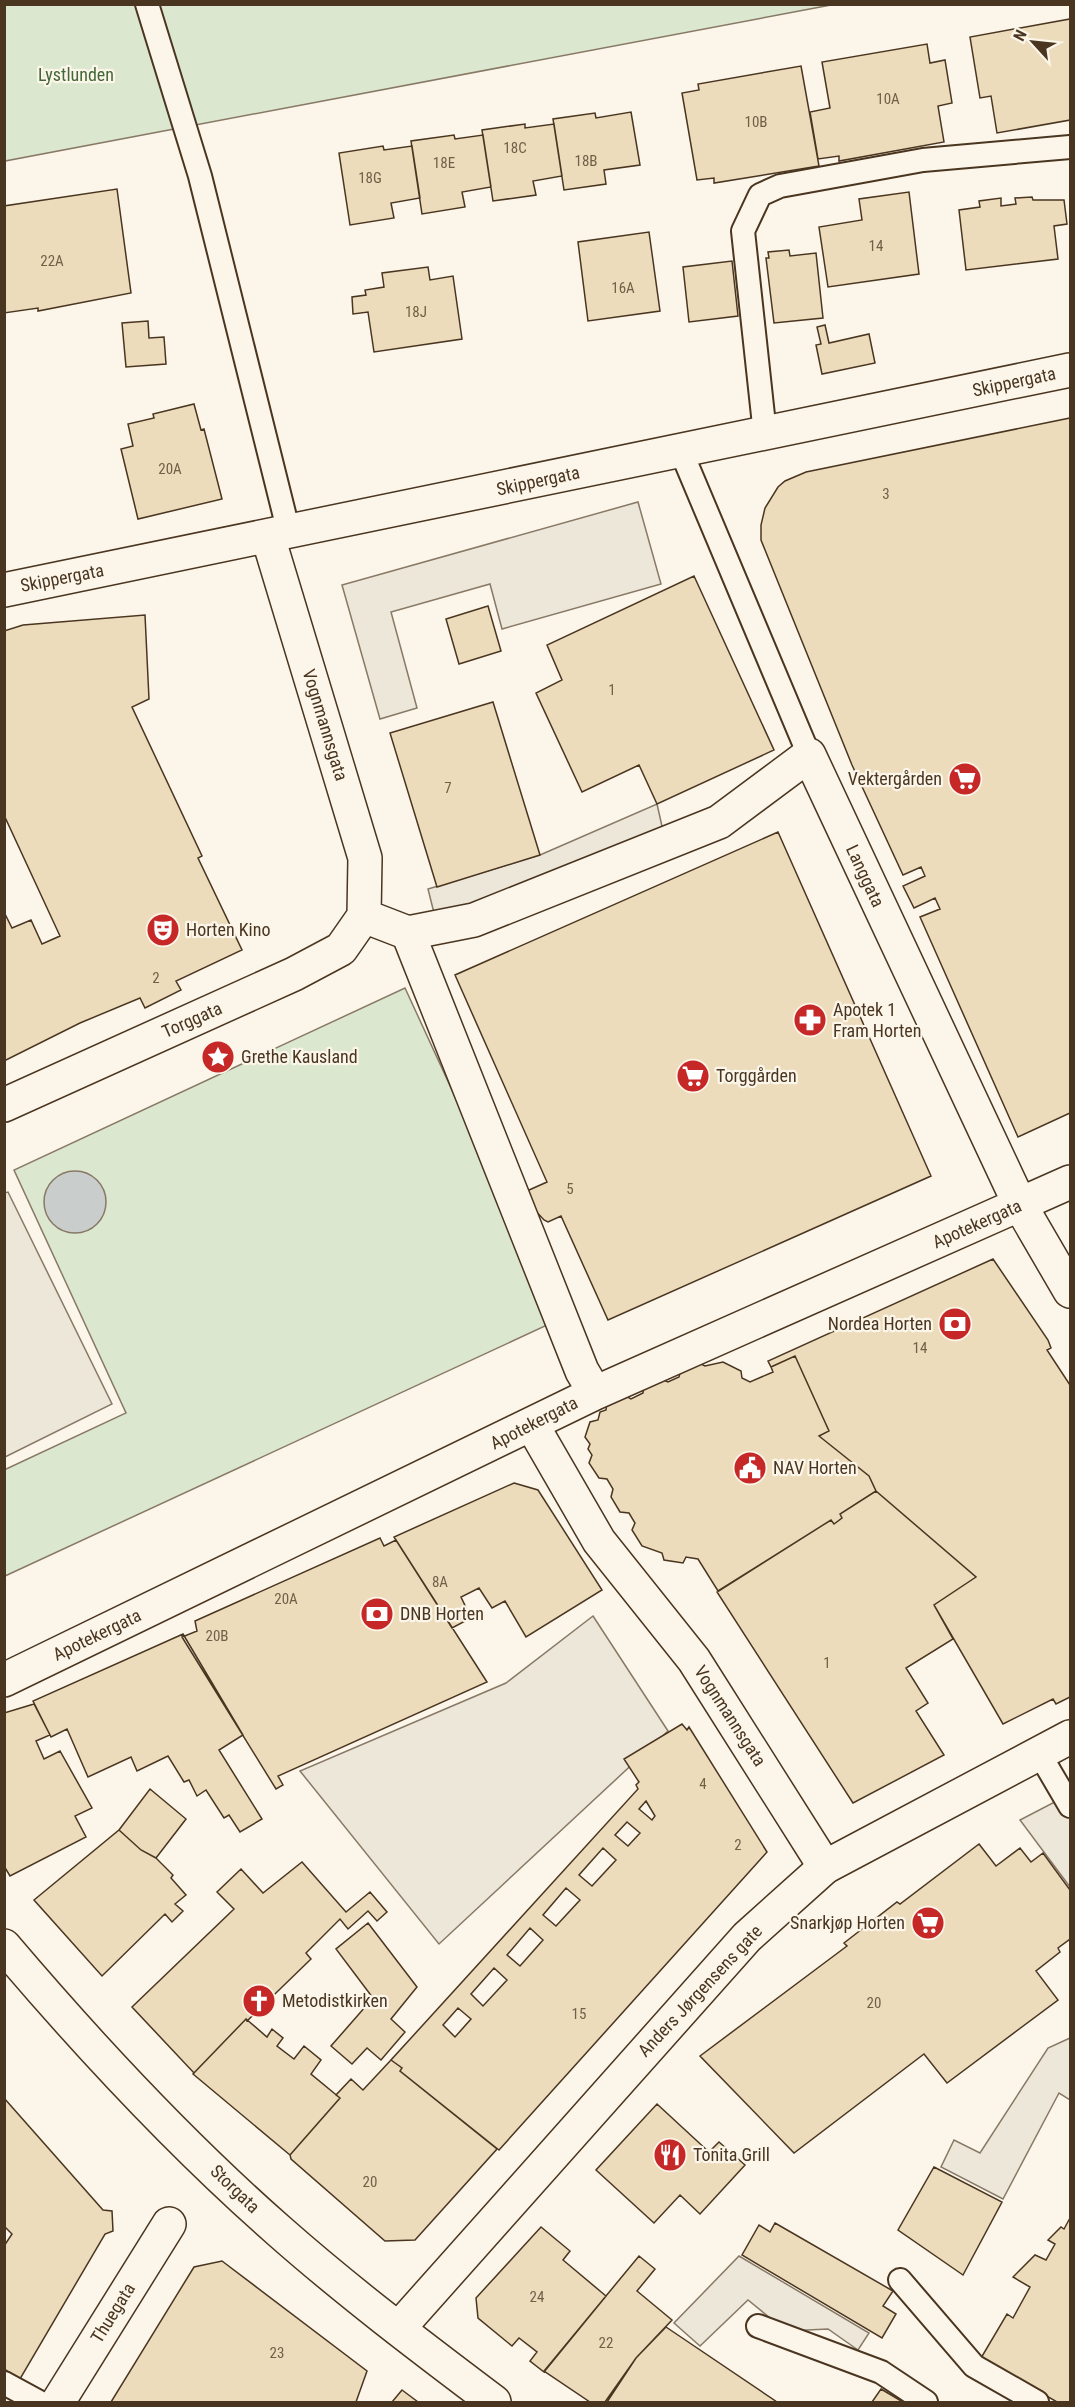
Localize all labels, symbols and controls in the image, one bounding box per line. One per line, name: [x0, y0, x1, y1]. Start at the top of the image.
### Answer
north arrow: [1003, 12, 1063, 72]
text: N: [1009, 27, 1031, 44]
park label: Lystlunden: [38, 64, 114, 85]
house number: 10A: [876, 90, 900, 108]
house number: 10B: [745, 113, 768, 131]
house number: 18C: [503, 139, 527, 157]
house number: 18B: [575, 152, 598, 170]
house number: 18E: [433, 154, 455, 172]
house number: 18G: [358, 169, 382, 187]
house number: 14: [869, 237, 883, 255]
house number: 22A: [40, 252, 64, 270]
house number: 16A: [611, 279, 635, 297]
house number: 18J: [405, 303, 427, 321]
street label: Skippergata: [970, 362, 1057, 401]
house number: 20A: [158, 460, 182, 478]
street label: Skippergata: [494, 461, 581, 500]
house number: 3: [882, 485, 890, 503]
street label: Skippergata: [18, 559, 105, 596]
street label: Vognmannsgata: [299, 667, 352, 783]
house number: 1: [608, 681, 616, 699]
supermarket icon: Vektergården: [947, 761, 983, 797]
place label: Vektergården: [848, 768, 942, 789]
house number: 7: [444, 779, 452, 797]
street label: Langgata: [842, 841, 889, 910]
theatre icon: Horten Kino: [145, 912, 181, 948]
place label: Horten Kino: [186, 919, 270, 940]
house number: 2: [152, 969, 160, 987]
street label: Torggata: [159, 997, 225, 1042]
place label: Apotek 1 Fram Horten: [833, 999, 921, 1041]
pharmacy icon: Apotek 1 Fram Horten: [792, 1002, 828, 1038]
place icon: Grethe Kausland: [200, 1039, 236, 1075]
place label: Grethe Kausland: [241, 1046, 358, 1067]
supermarket icon: Torggården: [675, 1058, 711, 1094]
place label: Torggården: [716, 1065, 797, 1086]
house number: 5: [566, 1180, 574, 1198]
street label: Apotekergata: [929, 1195, 1025, 1252]
bank icon: Nordea Horten: [937, 1306, 973, 1342]
place label: Nordea Horten: [828, 1313, 932, 1334]
house number: 14: [913, 1339, 927, 1357]
street label: Apotekergata: [487, 1392, 581, 1454]
public building icon: NAV Horten: [732, 1450, 768, 1486]
place label: NAV Horten: [773, 1457, 857, 1478]
house number: 8A: [432, 1573, 448, 1591]
house number: 20A: [274, 1590, 298, 1608]
bank icon: DNB Horten: [359, 1596, 395, 1632]
place label: DNB Horten: [400, 1603, 484, 1624]
street label: Apotekergata: [49, 1604, 144, 1665]
house number: 20B: [206, 1627, 229, 1645]
house number: 1: [823, 1654, 831, 1672]
street label: Vognmannsgata: [690, 1662, 771, 1770]
house number: 4: [699, 1775, 707, 1793]
house number: 2: [734, 1836, 742, 1854]
supermarket icon: Snarkjøp Horten: [910, 1905, 946, 1941]
place label: Snarkjøp Horten: [790, 1912, 905, 1933]
street label: Anders Jørgensens gate: [633, 1920, 766, 2061]
church icon: Metodistkirken: [241, 1983, 277, 2019]
place label: Metodistkirken: [282, 1990, 388, 2011]
house number: 20: [867, 1994, 881, 2012]
house number: 15: [572, 2005, 586, 2023]
restaurant icon: Tonita Grill: [652, 2137, 688, 2173]
place label: Tonita Grill: [693, 2144, 770, 2165]
street label: Storgata: [206, 2160, 264, 2217]
house number: 20: [363, 2173, 377, 2191]
street label: Thuegata: [86, 2279, 139, 2347]
house number: 24: [530, 2288, 544, 2306]
house number: 22: [599, 2334, 613, 2352]
house number: 23: [270, 2344, 284, 2362]

